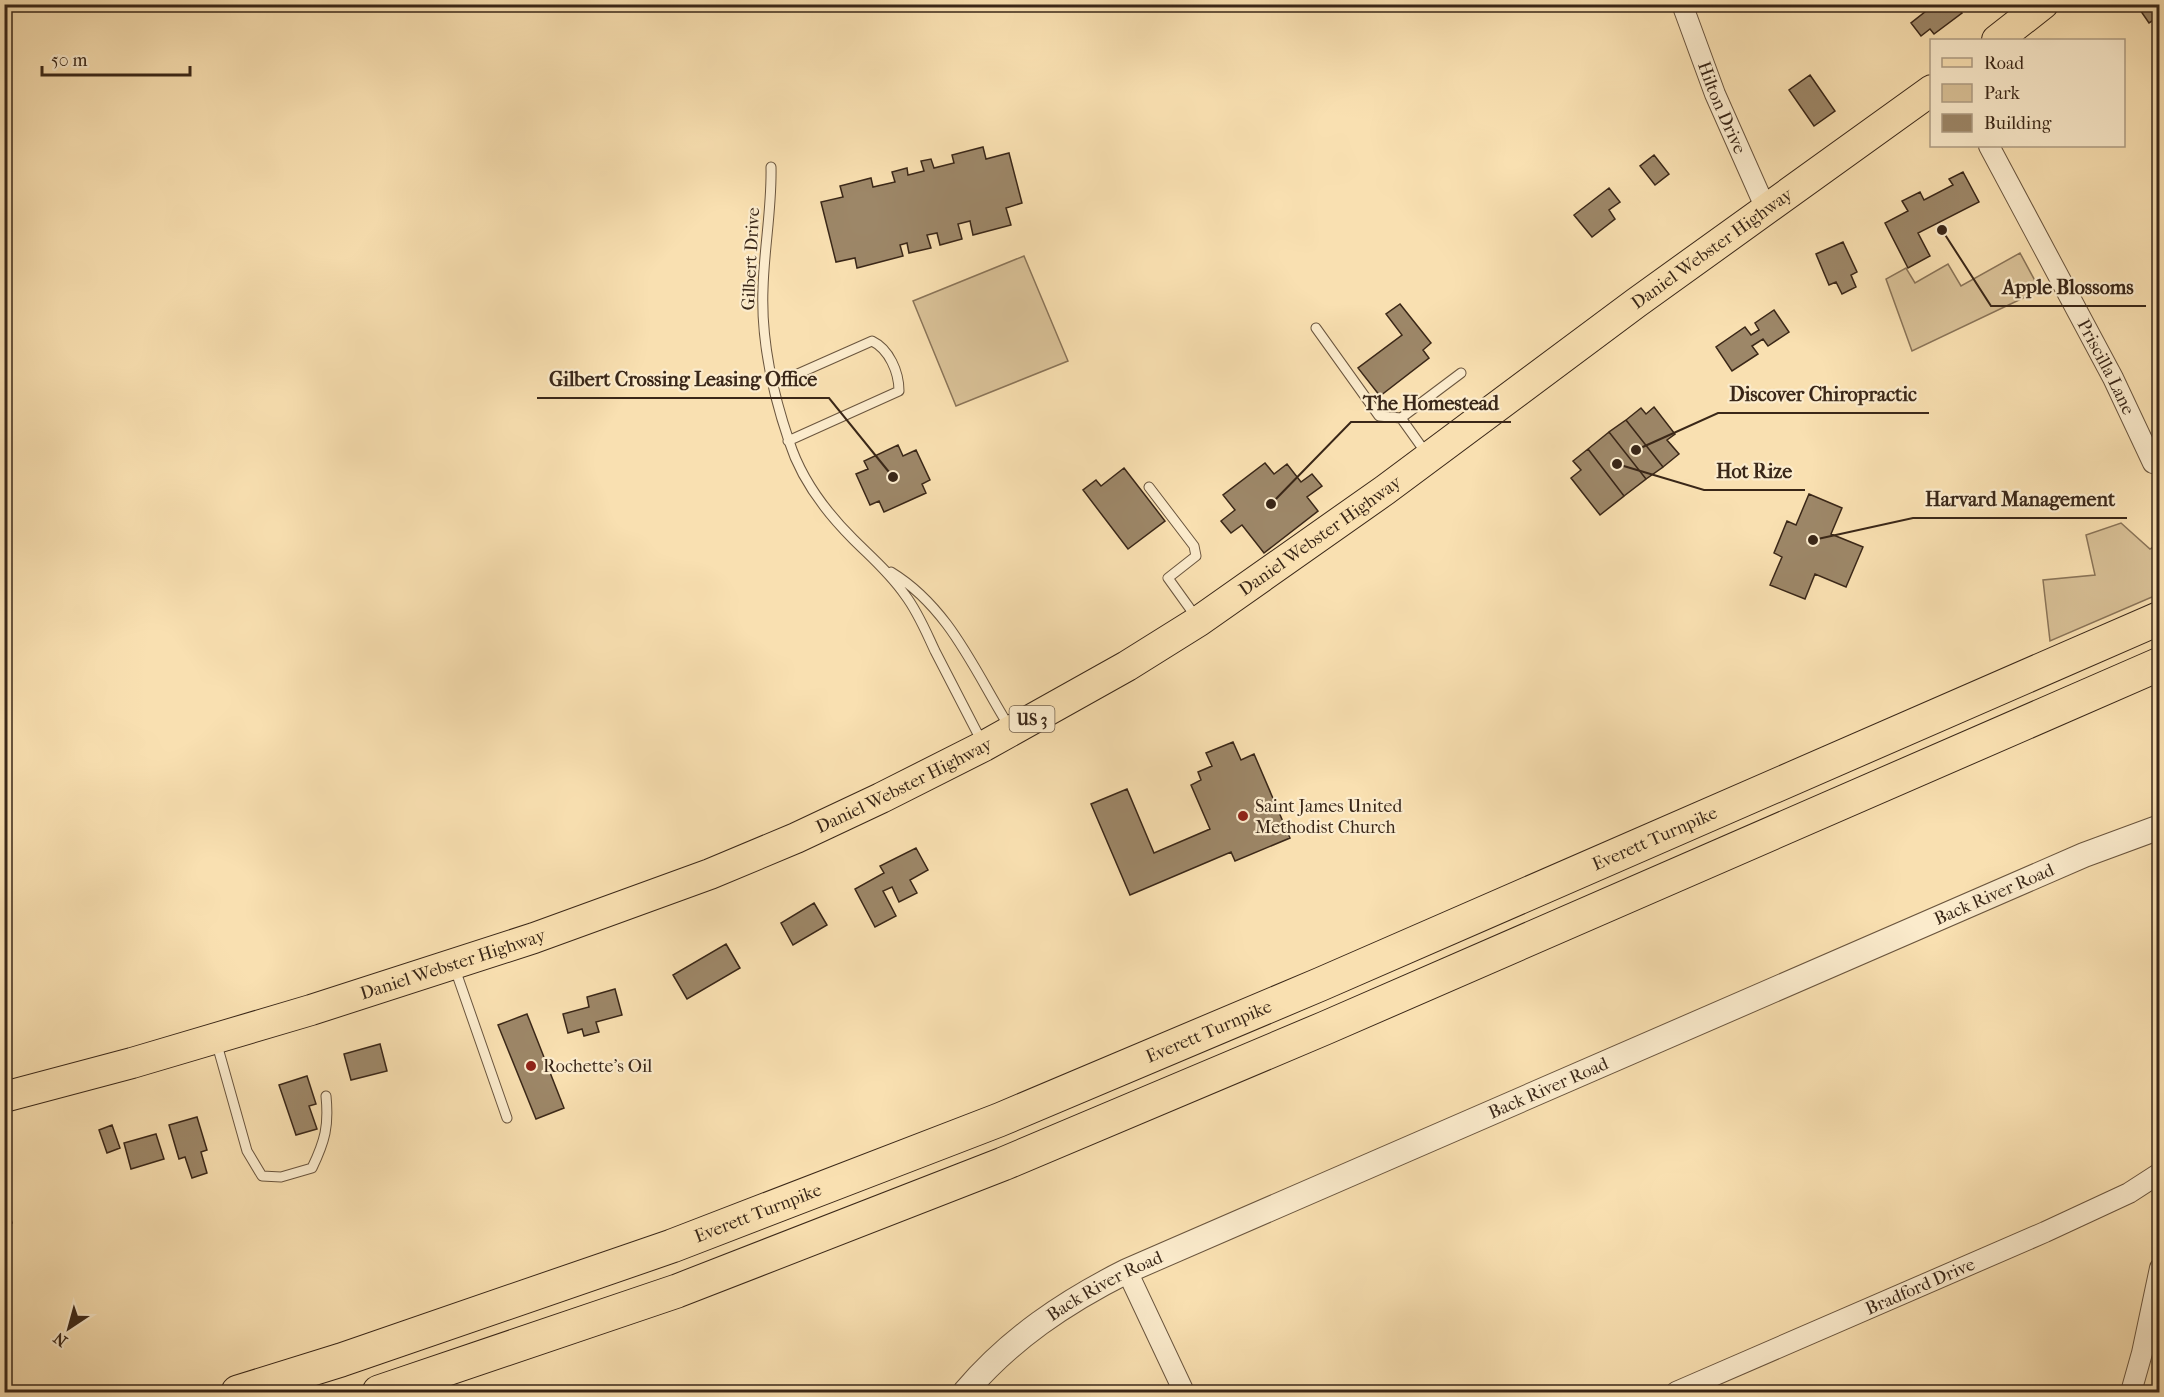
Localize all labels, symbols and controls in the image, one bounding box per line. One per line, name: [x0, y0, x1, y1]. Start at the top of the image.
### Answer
scale bar: [42, 39, 190, 77]
legend: [1930, 39, 2125, 147]
text: 50 m: [51, 50, 88, 71]
text: Road: [1984, 53, 2024, 74]
street label: Hilton Drive: [1693, 58, 1751, 157]
text: Park: [1984, 83, 2021, 104]
text: Building: [1984, 113, 2052, 134]
street label: Daniel Webster Highway: [1627, 183, 1798, 313]
street label: Gilbert Drive: [738, 207, 764, 311]
callout: Apple Blossoms: [1991, 268, 2146, 306]
text: Apple Blossoms: [2000, 276, 2134, 299]
street label: Priscilla Lane: [2073, 315, 2139, 418]
callout: Gilbert Crossing Leasing Office: [537, 360, 829, 398]
text: Gilbert Crossing Leasing Office: [549, 368, 817, 391]
callout: Discover Chiropractic: [1718, 375, 1929, 413]
text: Discover Chiropractic: [1729, 383, 1917, 406]
callout: The Homestead: [1351, 384, 1511, 422]
text: The Homestead: [1362, 392, 1500, 415]
callout: Hot Rize: [1704, 452, 1805, 490]
text: Hot Rize: [1716, 460, 1792, 483]
street label: Daniel Webster Highway: [1235, 470, 1406, 600]
callout: Harvard Management: [1913, 480, 2127, 518]
text: Harvard Management: [1925, 488, 2116, 511]
road number: US 3: [1010, 706, 1054, 732]
street label: Daniel Webster Highway: [813, 733, 997, 838]
place label: Saint James United Methodist Church: [1255, 796, 1403, 838]
street label: Everett Turnpike: [1589, 802, 1721, 875]
marker: Saint James United Methodist Church: [1236, 809, 1250, 823]
street label: Back River Road: [1931, 859, 2057, 929]
street label: Daniel Webster Highway: [357, 924, 550, 1004]
street label: Everett Turnpike: [1143, 996, 1275, 1067]
street label: Back River Road: [1485, 1053, 1612, 1123]
place label: Rochette's Oil: [543, 1056, 652, 1077]
marker: Rochette's Oil: [524, 1059, 538, 1073]
street label: Everett Turnpike: [691, 1179, 824, 1247]
street label: Back River Road: [1043, 1246, 1166, 1325]
street label: Bradford Drive: [1862, 1253, 1978, 1319]
north arrow: [39, 1298, 99, 1358]
text: N: [49, 1328, 71, 1351]

